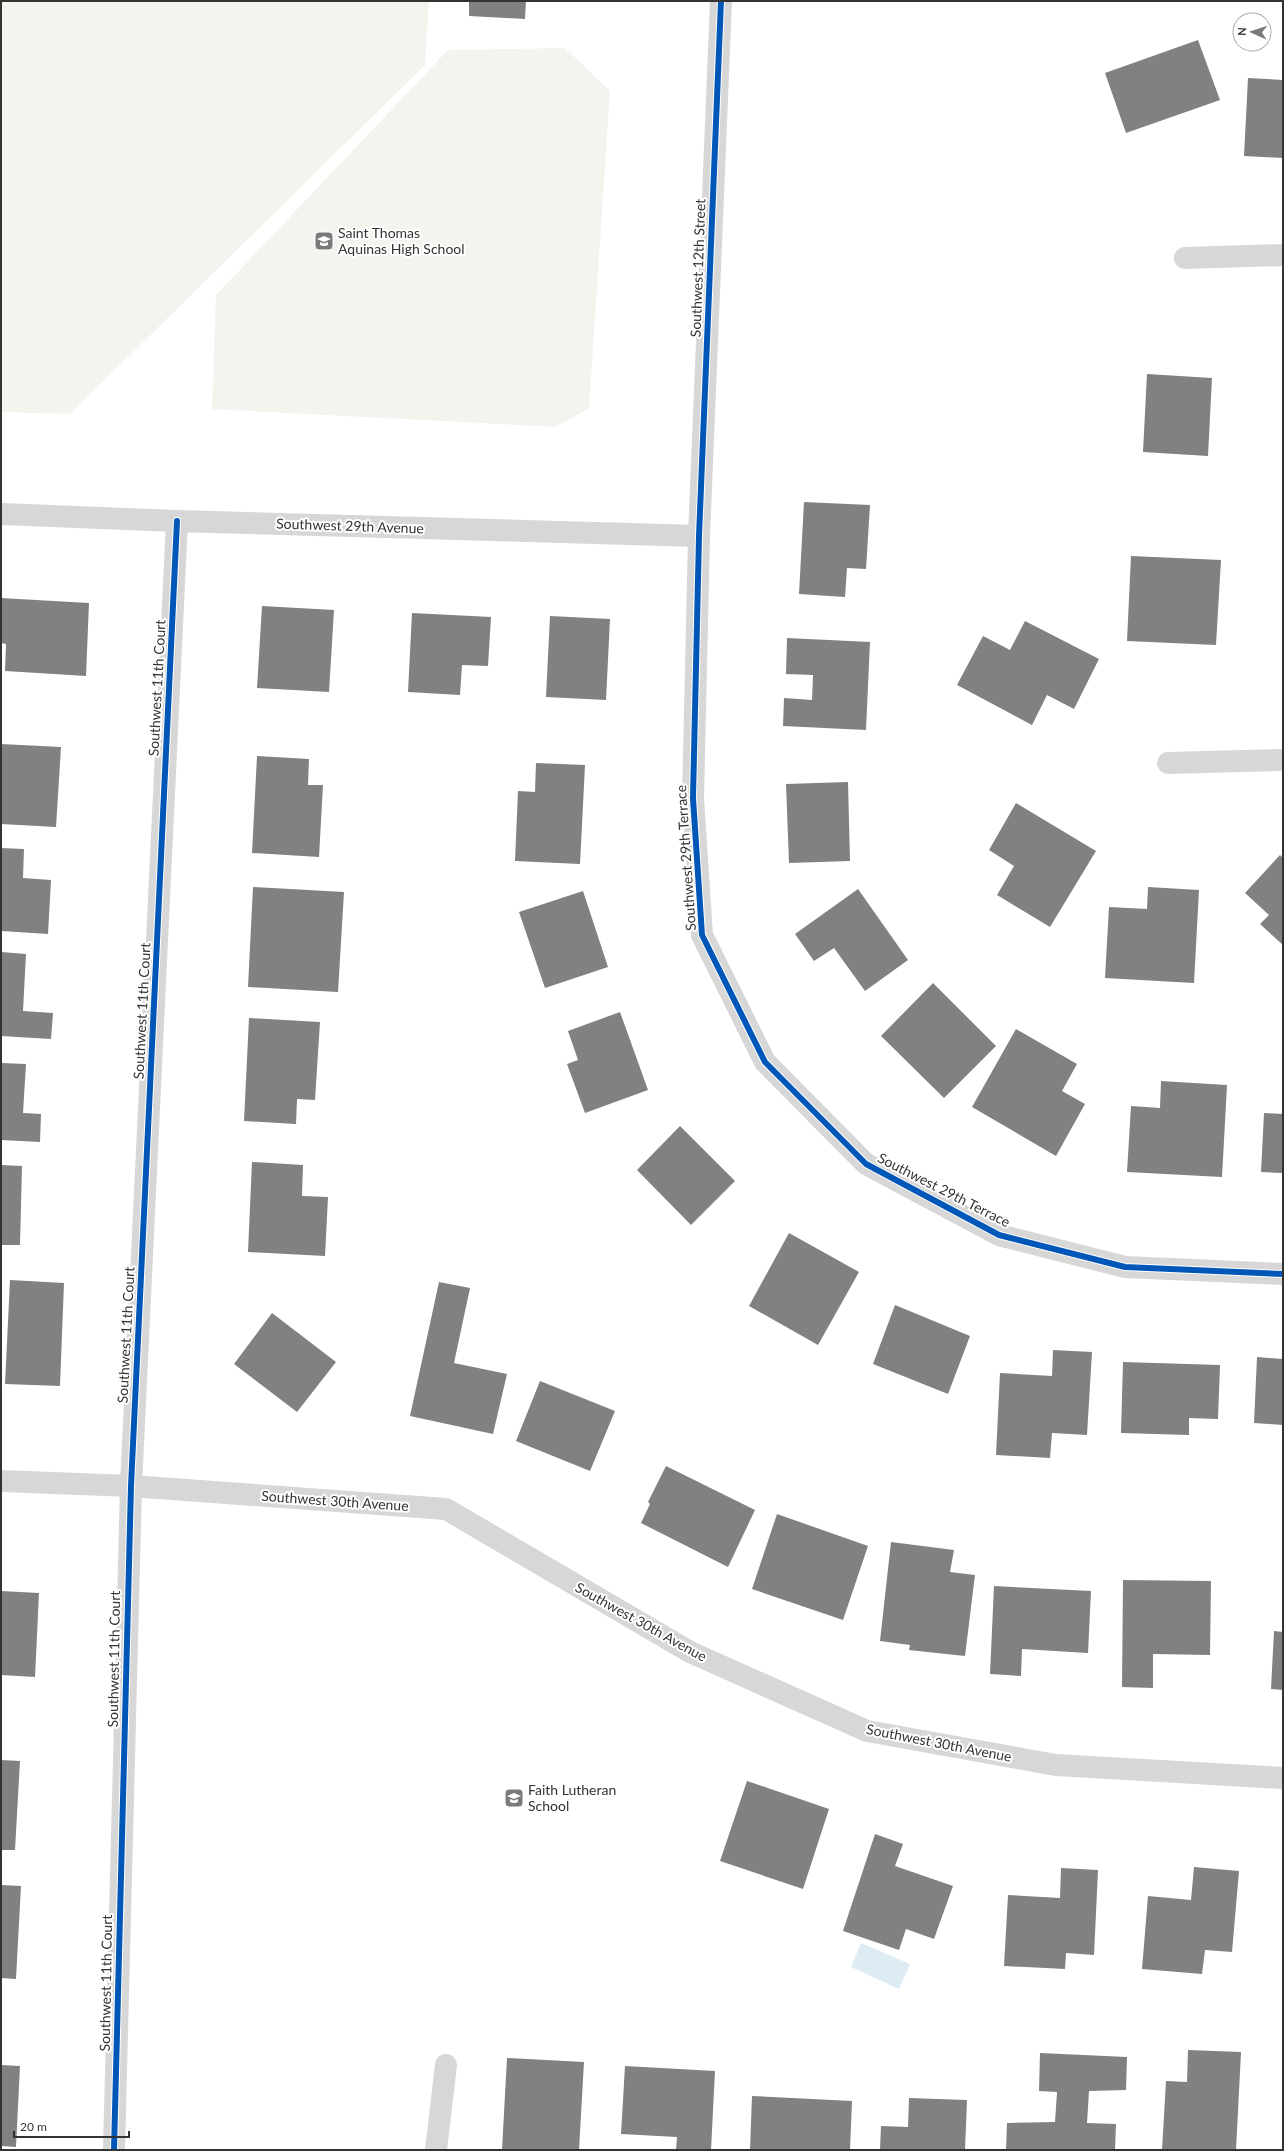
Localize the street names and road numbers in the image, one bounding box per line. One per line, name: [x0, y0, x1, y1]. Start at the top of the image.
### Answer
street label: Southwest 12th Street: [687, 198, 708, 338]
street label: Southwest 29th Avenue: [276, 514, 424, 537]
street label: Southwest 11th Court: [144, 619, 169, 757]
street label: Southwest 29th Terrace: [672, 785, 699, 932]
street label: Southwest 11th Court: [129, 942, 154, 1080]
street label: Southwest 29th Terrace: [875, 1149, 1013, 1230]
street label: Southwest 11th Court: [113, 1266, 138, 1404]
street label: Southwest 30th Avenue: [261, 1487, 409, 1514]
street label: Southwest 30th Avenue: [573, 1578, 710, 1665]
street label: Southwest 11th Court: [104, 1590, 123, 1728]
street label: Southwest 30th Avenue: [865, 1720, 1013, 1765]
street label: Southwest 11th Court: [96, 1914, 115, 2052]

